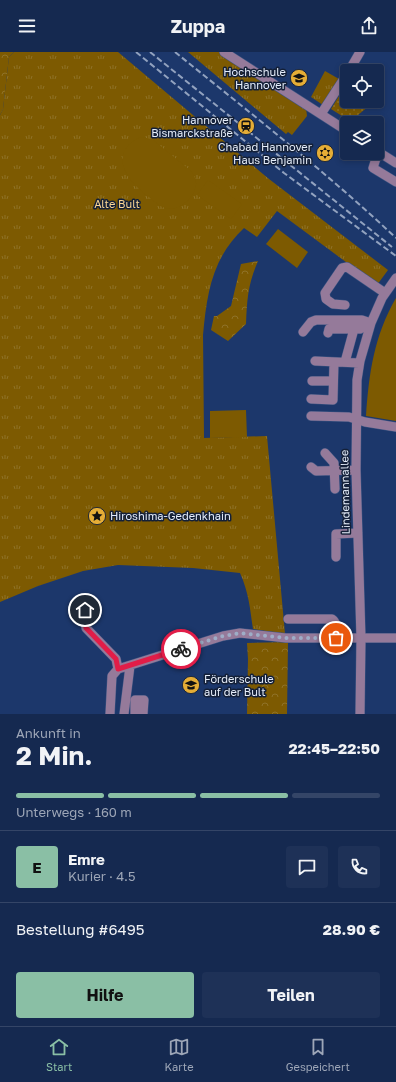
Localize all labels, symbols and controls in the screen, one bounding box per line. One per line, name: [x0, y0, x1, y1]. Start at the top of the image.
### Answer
icon: menu: [16, 15, 38, 37]
text: Zuppa: [171, 15, 225, 37]
icon: share: [358, 15, 380, 37]
map controls: [340, 64, 384, 160]
button: locate: [340, 64, 384, 108]
place label: Hochschule Hannover: [223, 65, 287, 91]
school or university icon: Hochschule Hannover: [289, 68, 309, 88]
place label: Hannover Bismarckstraße: [151, 113, 234, 139]
station icon: Hannover Bismarckstraße: [236, 116, 256, 136]
button: layers: [340, 116, 384, 160]
place label: Chabad Hannover Haus Benjamin: [218, 140, 313, 166]
synagogue icon: Chabad Hannover Haus Benjamin: [315, 143, 335, 163]
park label: Alte Bult: [94, 197, 140, 210]
street label: Lindemannallee: [337, 450, 352, 534]
place icon: Hiroshima-Gedenkhain: [87, 506, 107, 526]
place label: Hiroshima-Gedenkhain: [110, 509, 231, 522]
pin: [68, 593, 102, 627]
icon: home: [74, 599, 96, 621]
pin: [319, 621, 353, 655]
icon: bag: [325, 627, 347, 649]
courier: [161, 629, 201, 669]
icon: bike: [170, 638, 192, 660]
place label: Förderschule auf der Bult: [204, 672, 274, 698]
school or university icon: Förderschule auf der Bult: [181, 675, 201, 695]
text: Ankunft in: [16, 725, 81, 741]
text: 22:45–22:50: [288, 739, 380, 757]
text: 2 Min.: [16, 740, 93, 771]
text: Unterwegs · 160 m: [16, 804, 132, 820]
button: chat: [286, 846, 328, 888]
button: phone: [338, 846, 380, 888]
text: Emre: [68, 850, 105, 868]
text: E: [32, 858, 42, 876]
text: Kurier · 4.5: [68, 868, 136, 884]
text: Bestellung #6495: [16, 920, 144, 938]
text: 28.90 €: [323, 920, 380, 938]
button: Hilfe: [16, 972, 194, 1018]
button: Teilen: [202, 972, 380, 1018]
tab: Start: [46, 1036, 72, 1073]
tab: Karte: [165, 1036, 194, 1073]
tab: Gespeichert: [286, 1036, 350, 1073]

